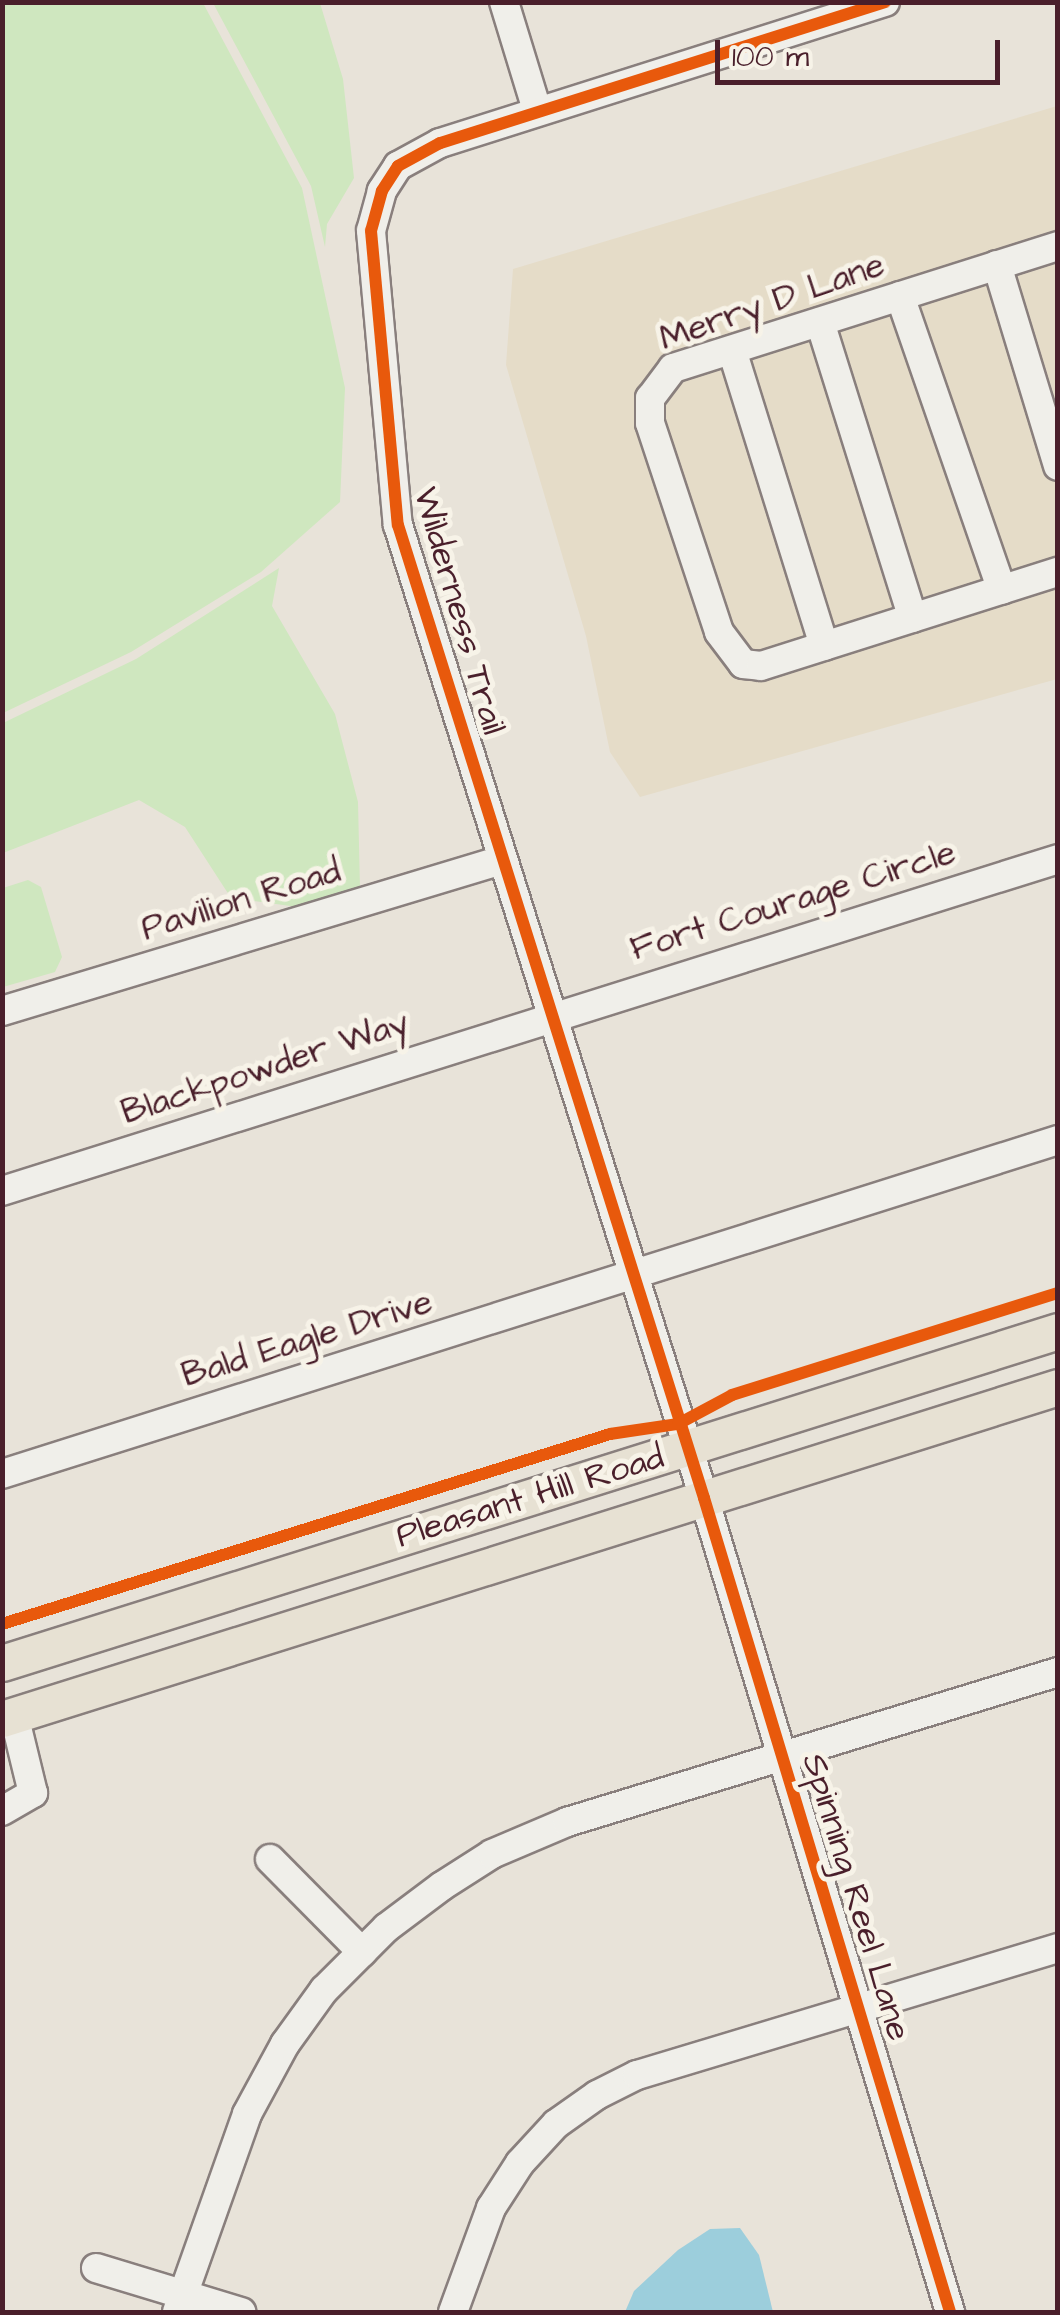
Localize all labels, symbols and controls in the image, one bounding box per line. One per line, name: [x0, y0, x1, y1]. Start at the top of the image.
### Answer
scale bar: [720, 20, 1005, 82]
text: 100 m: [732, 36, 809, 78]
street label: Merry D Lane: [654, 244, 890, 360]
street label: Wilderness Trail: [404, 483, 514, 739]
street label: Fort Courage Circle: [625, 832, 961, 970]
street label: Pavilion Road: [136, 850, 346, 950]
street label: Blackpowder Way: [116, 1002, 414, 1134]
street label: Bald Eagle Drive: [177, 1281, 437, 1397]
street label: Pleasant Hill Road: [391, 1436, 669, 1558]
street label: Spinning Reel Lane: [792, 1748, 920, 2046]

